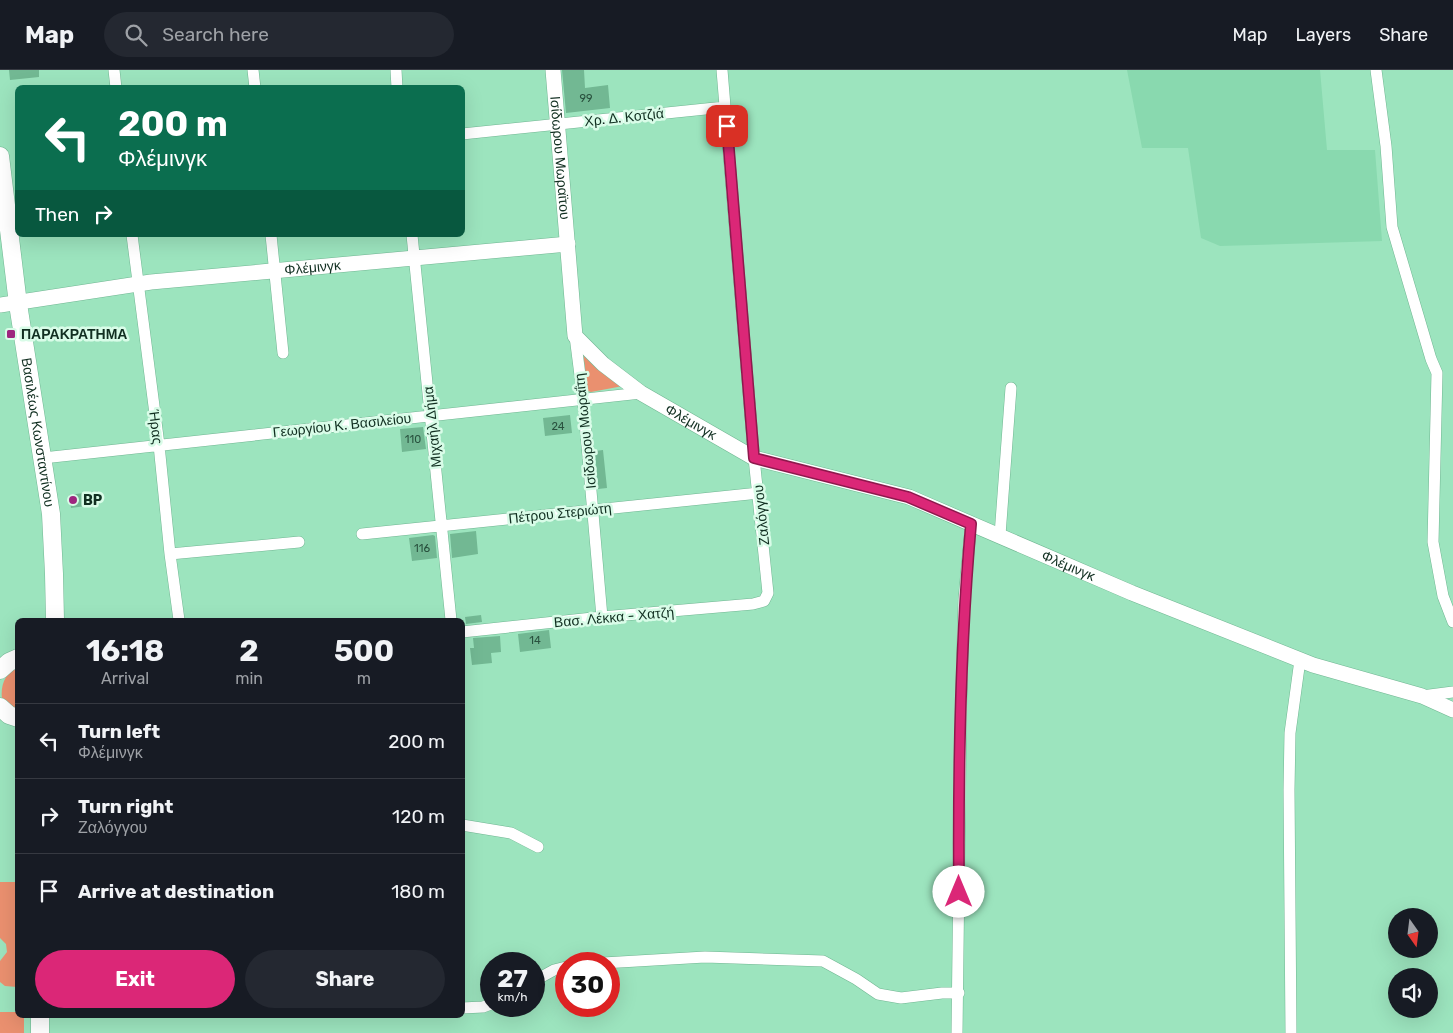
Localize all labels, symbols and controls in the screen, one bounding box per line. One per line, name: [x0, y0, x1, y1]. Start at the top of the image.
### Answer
search box: [104, 12, 454, 57]
text: Map: [25, 21, 74, 49]
icon: search: [122, 21, 150, 49]
text: Search here: [162, 23, 269, 46]
text: Map: [1233, 24, 1268, 46]
text: Layers: [1296, 24, 1351, 46]
text: Share: [1379, 24, 1428, 46]
house number: 99: [579, 92, 593, 105]
street label: Ισίδωρου Μωραϊτου: [546, 95, 573, 220]
text: 200 m: [118, 103, 228, 145]
icon: left: [35, 105, 100, 170]
street label: Χρ. Δ. Κοτζιά: [583, 105, 665, 130]
pin: [706, 105, 748, 147]
icon: arrive: [713, 112, 741, 140]
text: Φλέμινγκ: [118, 145, 207, 172]
icon: right: [89, 200, 117, 228]
text: Then: [35, 203, 79, 226]
street label: Φλέμινγκ: [284, 257, 343, 279]
place label: ΠΑΡΑΚΡΑΤΗΜΑ: [21, 326, 127, 343]
marker: ΠΑΡΑΚΡΑΤΗΜΑ: [5, 328, 17, 340]
street label: Βασιλέως Κωνσταντίνου: [18, 357, 58, 508]
street label: Ισίδωρου Μωραΐτη: [571, 372, 600, 490]
street label: Μιχαήλ Δήμα: [420, 386, 445, 468]
street label: Φλέμινγκ: [662, 401, 720, 444]
street label: Ήρας: [145, 408, 166, 445]
street label: Γεωργίου Κ. Βασιλείου: [272, 410, 412, 441]
house number: 24: [551, 420, 565, 433]
house number: 110: [405, 433, 421, 446]
street label: Ζαλόγγου: [750, 484, 773, 546]
place label: BP: [83, 492, 103, 509]
marker: BP: [67, 494, 79, 506]
street label: Πέτρου Στεριώτη: [508, 500, 612, 527]
house number: 116: [414, 542, 430, 555]
street label: Φλέμινγκ: [1039, 547, 1098, 585]
street label: Βασ. Λέκκα - Χατζή: [553, 604, 675, 631]
text: 16:18: [86, 633, 164, 669]
text: 2: [239, 633, 259, 669]
text: 500: [334, 633, 394, 669]
house number: 14: [529, 634, 541, 647]
text: Arrival: [101, 669, 149, 688]
text: min: [235, 669, 263, 688]
text: m: [357, 669, 371, 688]
text: Turn left: [78, 720, 160, 743]
icon: left: [35, 727, 63, 755]
text: 200 m: [388, 730, 445, 753]
text: Φλέμινγκ: [78, 743, 143, 762]
text: Turn right: [78, 795, 173, 818]
icon: right: [35, 802, 63, 830]
text: 120 m: [392, 805, 445, 828]
text: Ζαλόγγου: [78, 818, 147, 837]
position arrow: [932, 865, 984, 917]
icon: arrive: [35, 877, 63, 905]
text: Arrive at destination: [78, 880, 274, 903]
text: 180 m: [391, 880, 445, 903]
north arrow: [1388, 908, 1438, 958]
map controls: [1388, 908, 1438, 1018]
button: Exit: [35, 950, 235, 1008]
button: Share: [245, 950, 445, 1008]
speed limit sign: 30: [555, 952, 620, 1017]
text: 27: [497, 964, 528, 993]
button: sound: [1388, 968, 1438, 1018]
text: km/h: [498, 990, 527, 1004]

